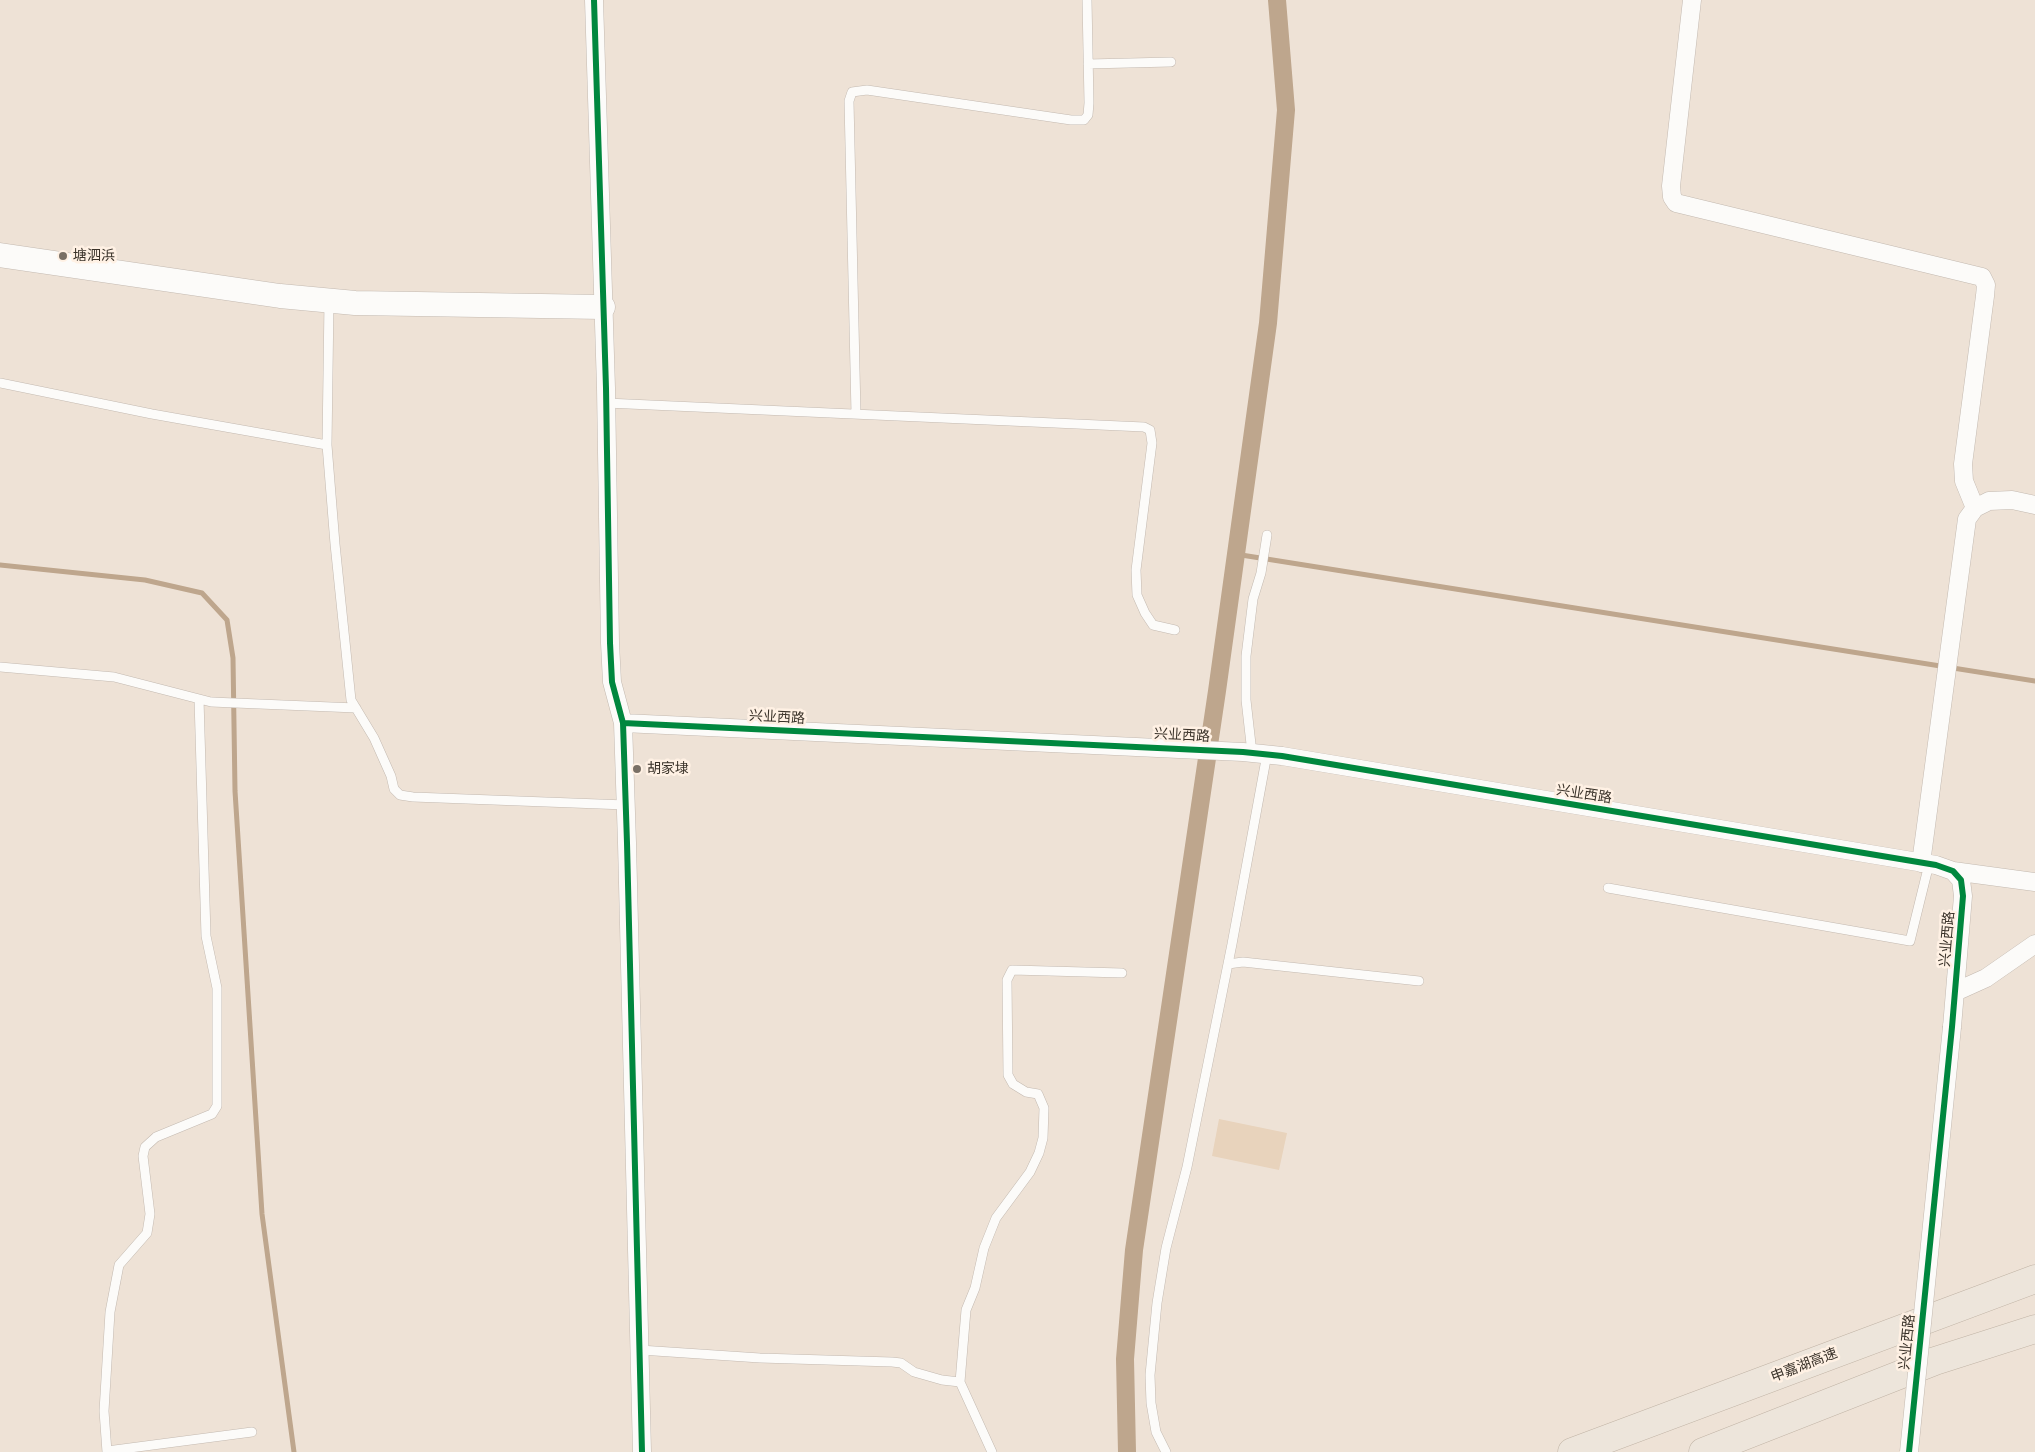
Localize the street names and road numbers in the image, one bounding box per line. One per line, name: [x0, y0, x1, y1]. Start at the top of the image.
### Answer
street label: 兴业西路: [749, 707, 805, 727]
street label: 兴业西路: [1154, 725, 1210, 745]
street label: 兴业西路: [1555, 781, 1613, 807]
street label: 兴业西路: [1936, 910, 1958, 968]
street label: 兴业西路: [1896, 1313, 1918, 1371]
street label: 申嘉湖高速: [1768, 1345, 1840, 1385]

